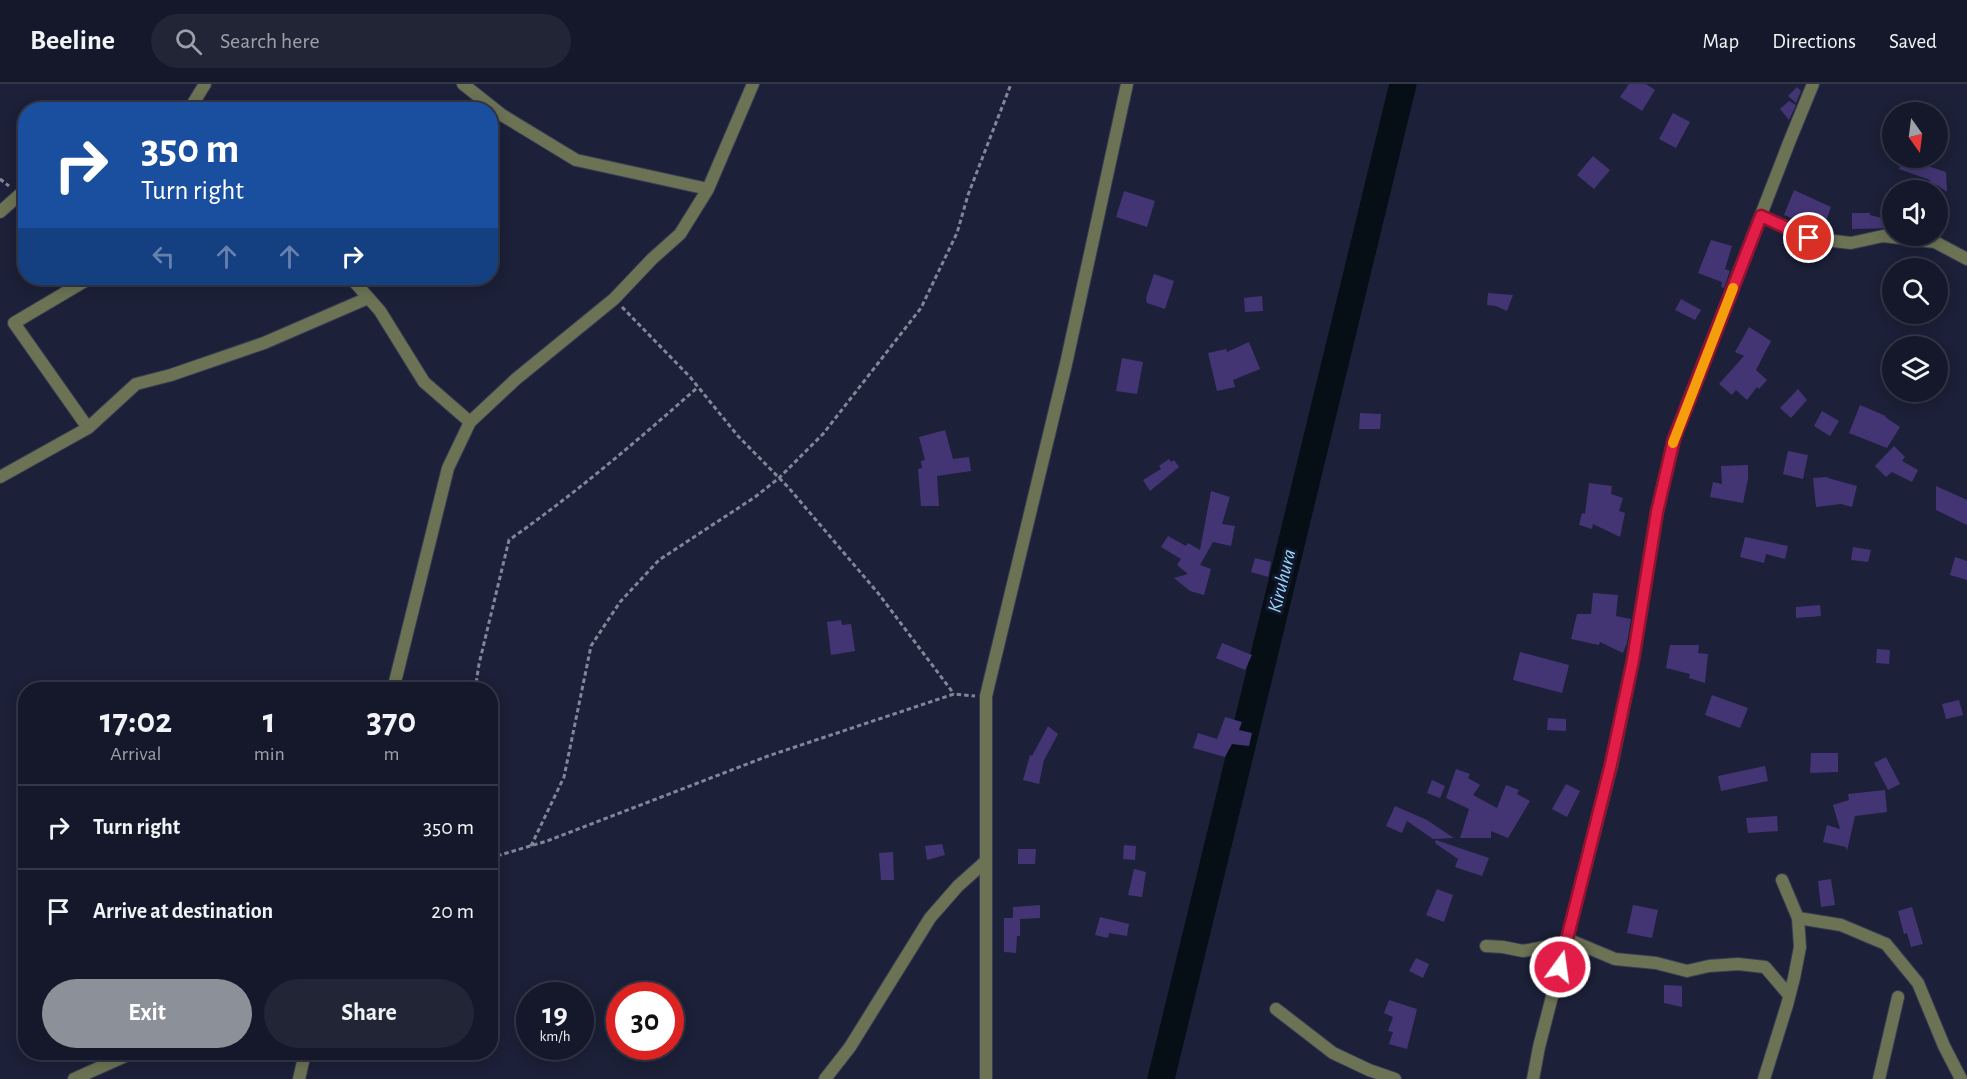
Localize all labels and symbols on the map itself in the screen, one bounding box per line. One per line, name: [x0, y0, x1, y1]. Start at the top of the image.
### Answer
north arrow: [1882, 102, 1948, 168]
pin: [1783, 212, 1834, 263]
water label: Kiruhura: [1264, 547, 1300, 615]
position arrow: [1528, 935, 1592, 999]
speed limit sign: 30: [606, 982, 684, 1060]

